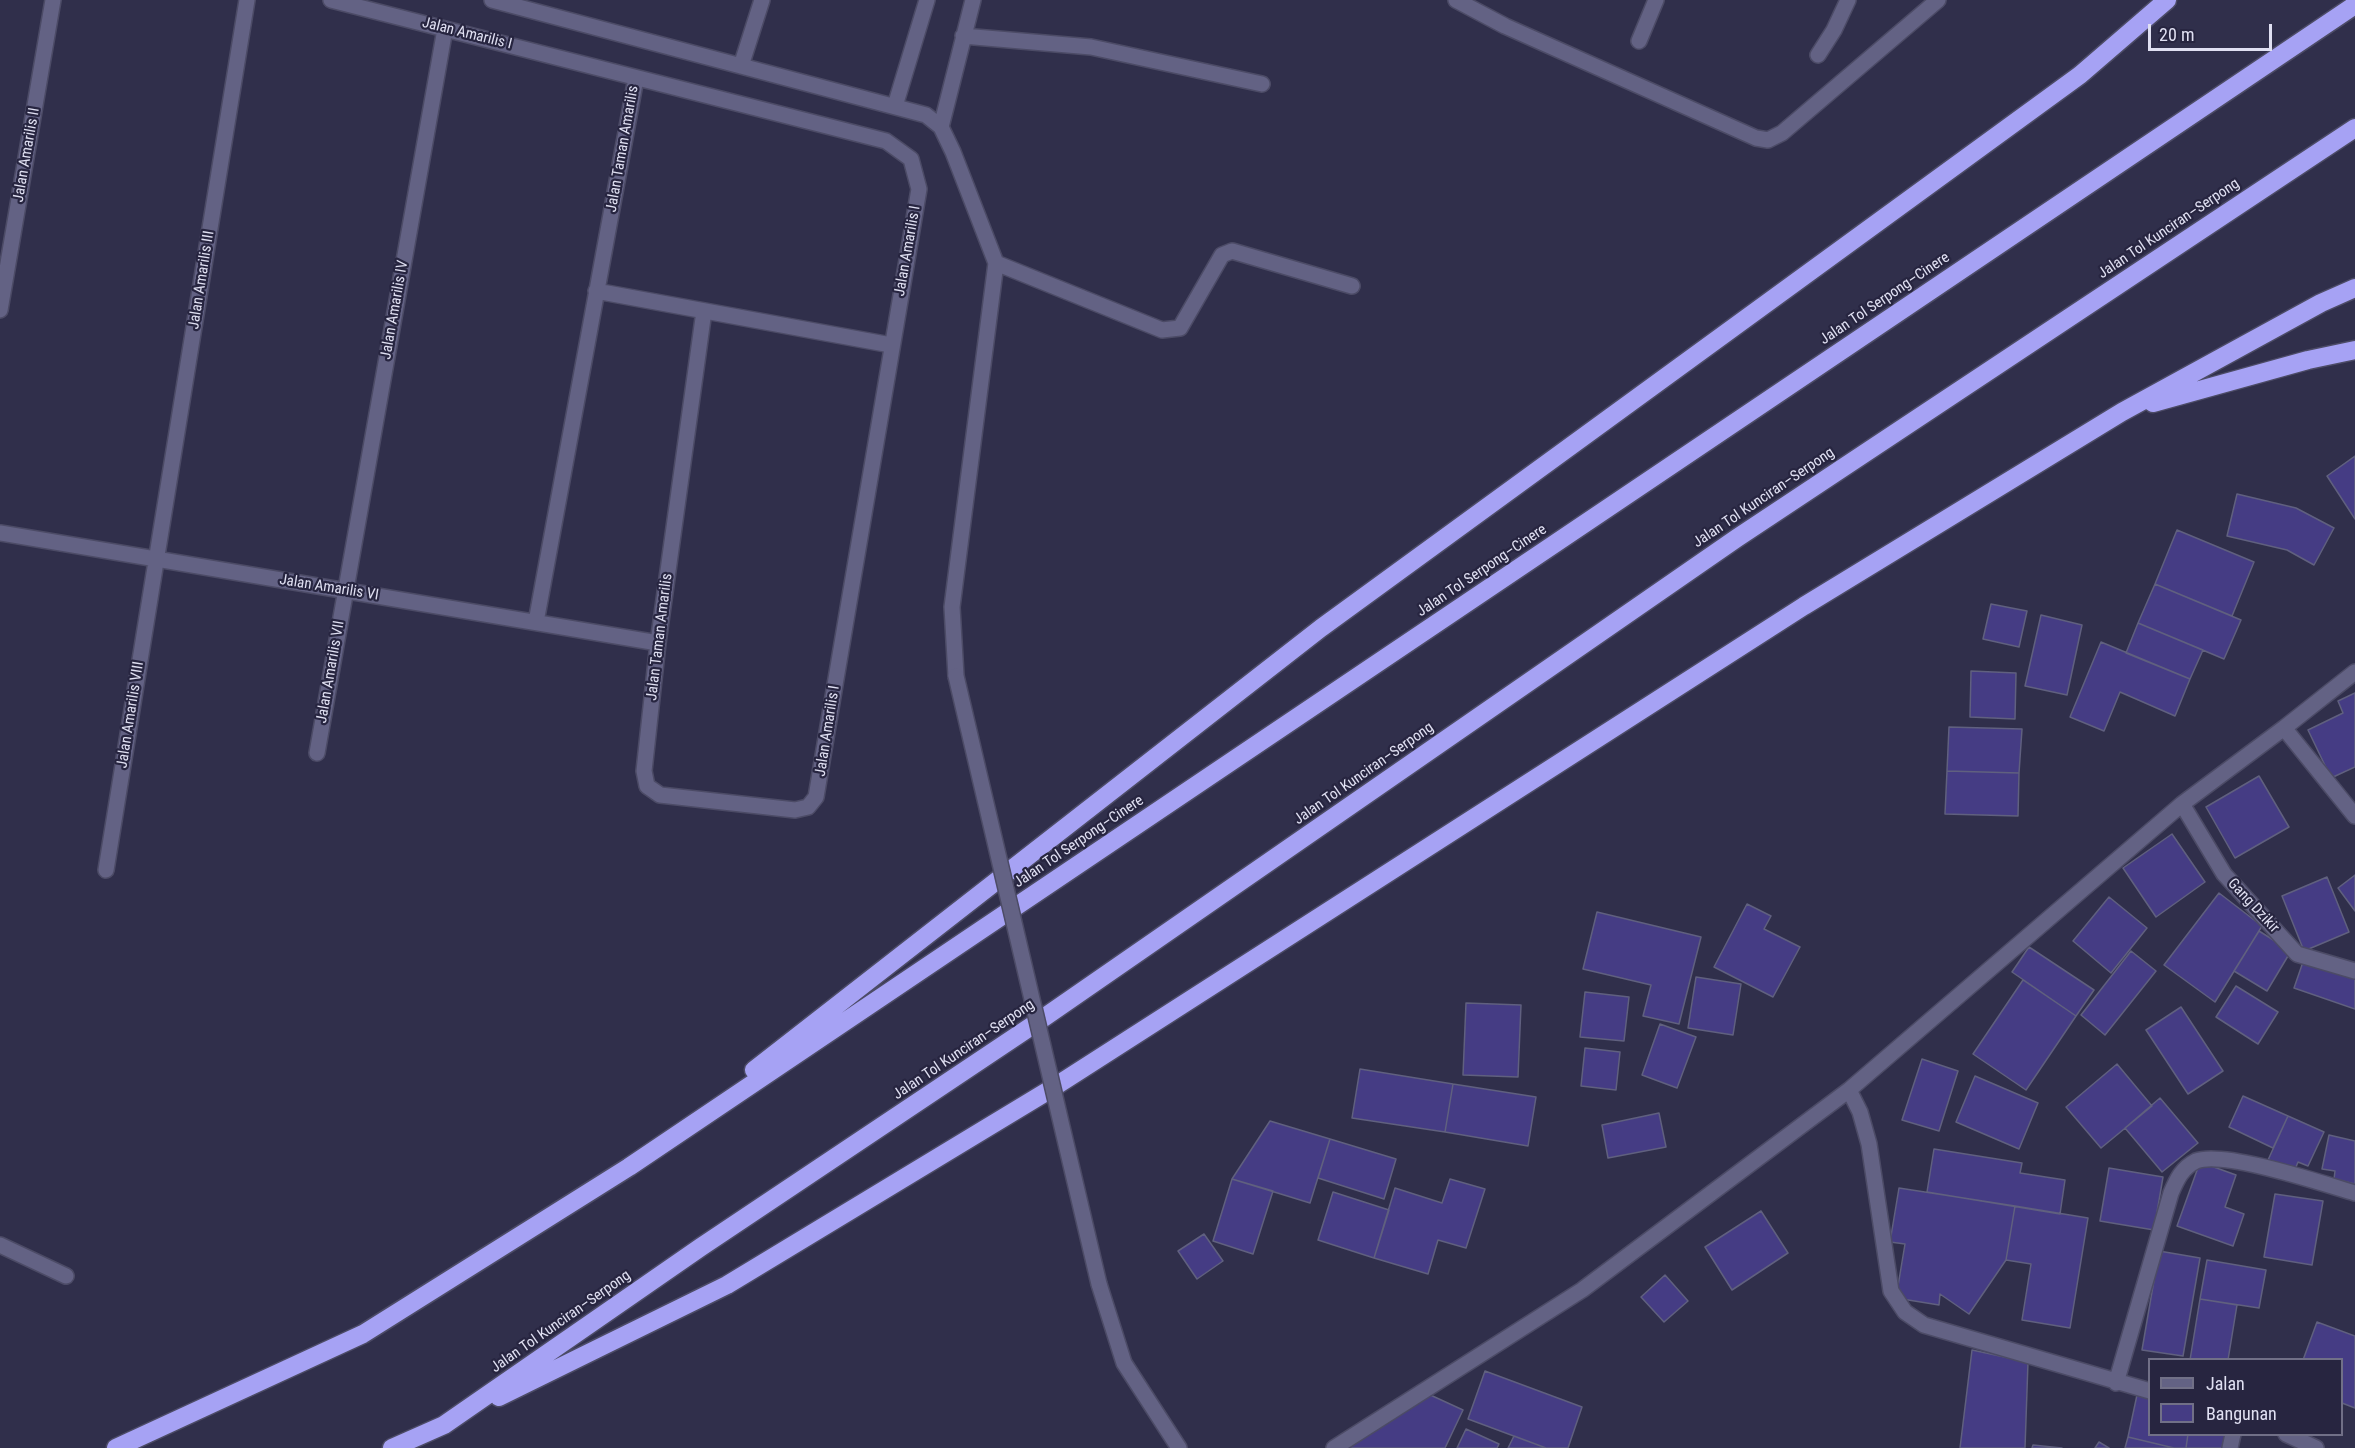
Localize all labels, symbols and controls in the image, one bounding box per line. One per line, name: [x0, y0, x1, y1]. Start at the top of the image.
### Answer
scale bar: [2151, 12, 2276, 50]
street label: Jalan Amarilis I: [420, 14, 514, 54]
text: 20 m: [2159, 24, 2194, 45]
street label: Jalan Taman Amarilis: [603, 84, 643, 214]
street label: Jalan Amarilis II: [10, 106, 44, 204]
street label: Jalan Tol Kunciran–Serpong: [2095, 175, 2243, 283]
street label: Jalan Amarilis I: [891, 204, 925, 298]
street label: Jalan Amarilis III: [185, 230, 219, 330]
street label: Jalan Tol Serpong–Cinere: [1817, 249, 1953, 349]
street label: Jalan Amarilis IV: [377, 259, 413, 361]
street label: Jalan Tol Kunciran–Serpong: [1690, 444, 1838, 552]
street label: Jalan Tol Serpong–Cinere: [1414, 521, 1550, 621]
street label: Jalan Amarilis VI: [278, 571, 380, 605]
street label: Jalan Taman Amarilis: [643, 572, 677, 702]
street label: Jalan Amarilis VII: [313, 619, 349, 725]
street label: Jalan Amarilis VIII: [114, 660, 148, 770]
street label: Jalan Amarilis I: [812, 684, 844, 778]
street label: Jalan Tol Kunciran–Serpong: [1291, 719, 1437, 829]
street label: Jalan Tol Serpong–Cinere: [1011, 792, 1147, 892]
street label: Gang Dzikir: [2223, 875, 2283, 937]
street label: Jalan Tol Kunciran–Serpong: [890, 996, 1038, 1104]
street label: Jalan Tol Kunciran–Serpong: [488, 1267, 634, 1377]
legend: [2148, 1358, 2343, 1436]
text: Jalan: [2206, 1373, 2245, 1394]
text: Bangunan: [2206, 1403, 2277, 1424]

